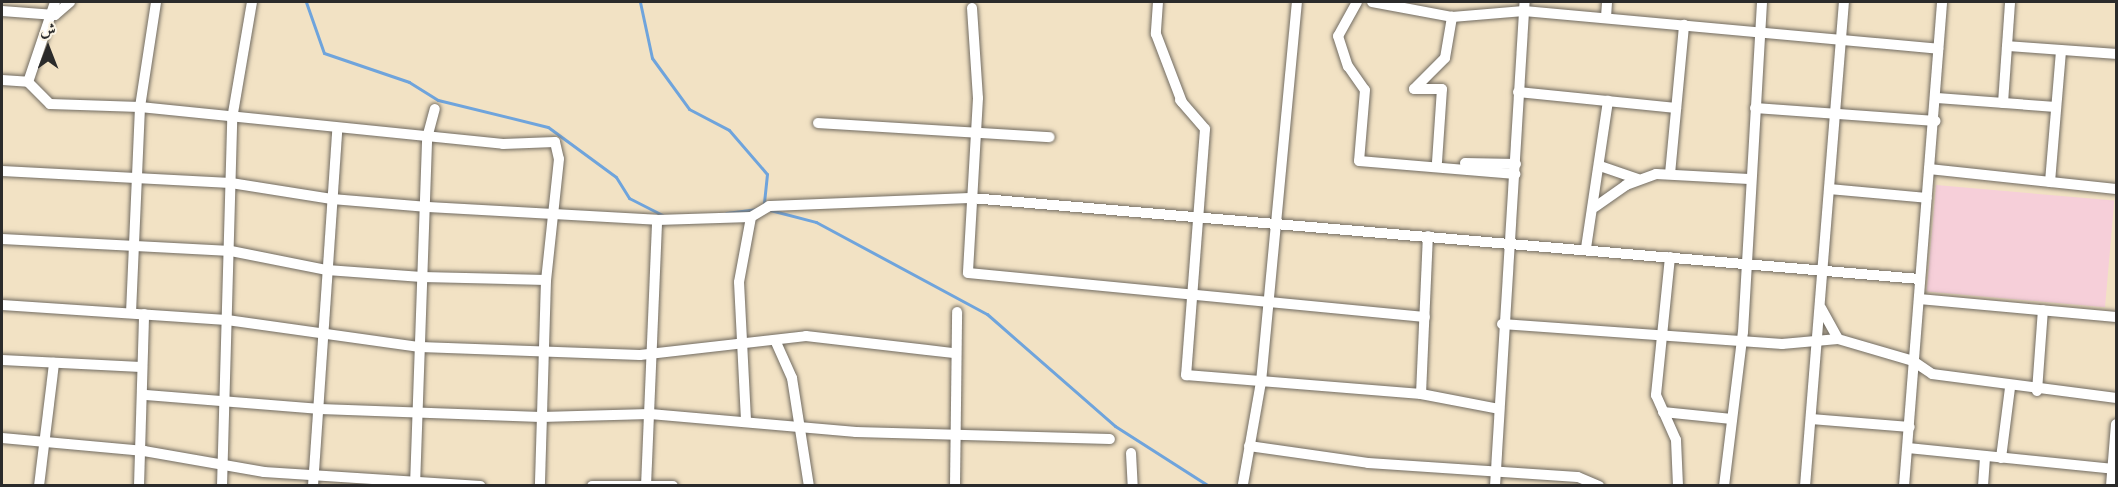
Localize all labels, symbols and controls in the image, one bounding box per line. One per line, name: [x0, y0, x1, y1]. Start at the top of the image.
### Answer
north arrow: [18, 18, 78, 78]
text: ش: [40, 19, 56, 41]

